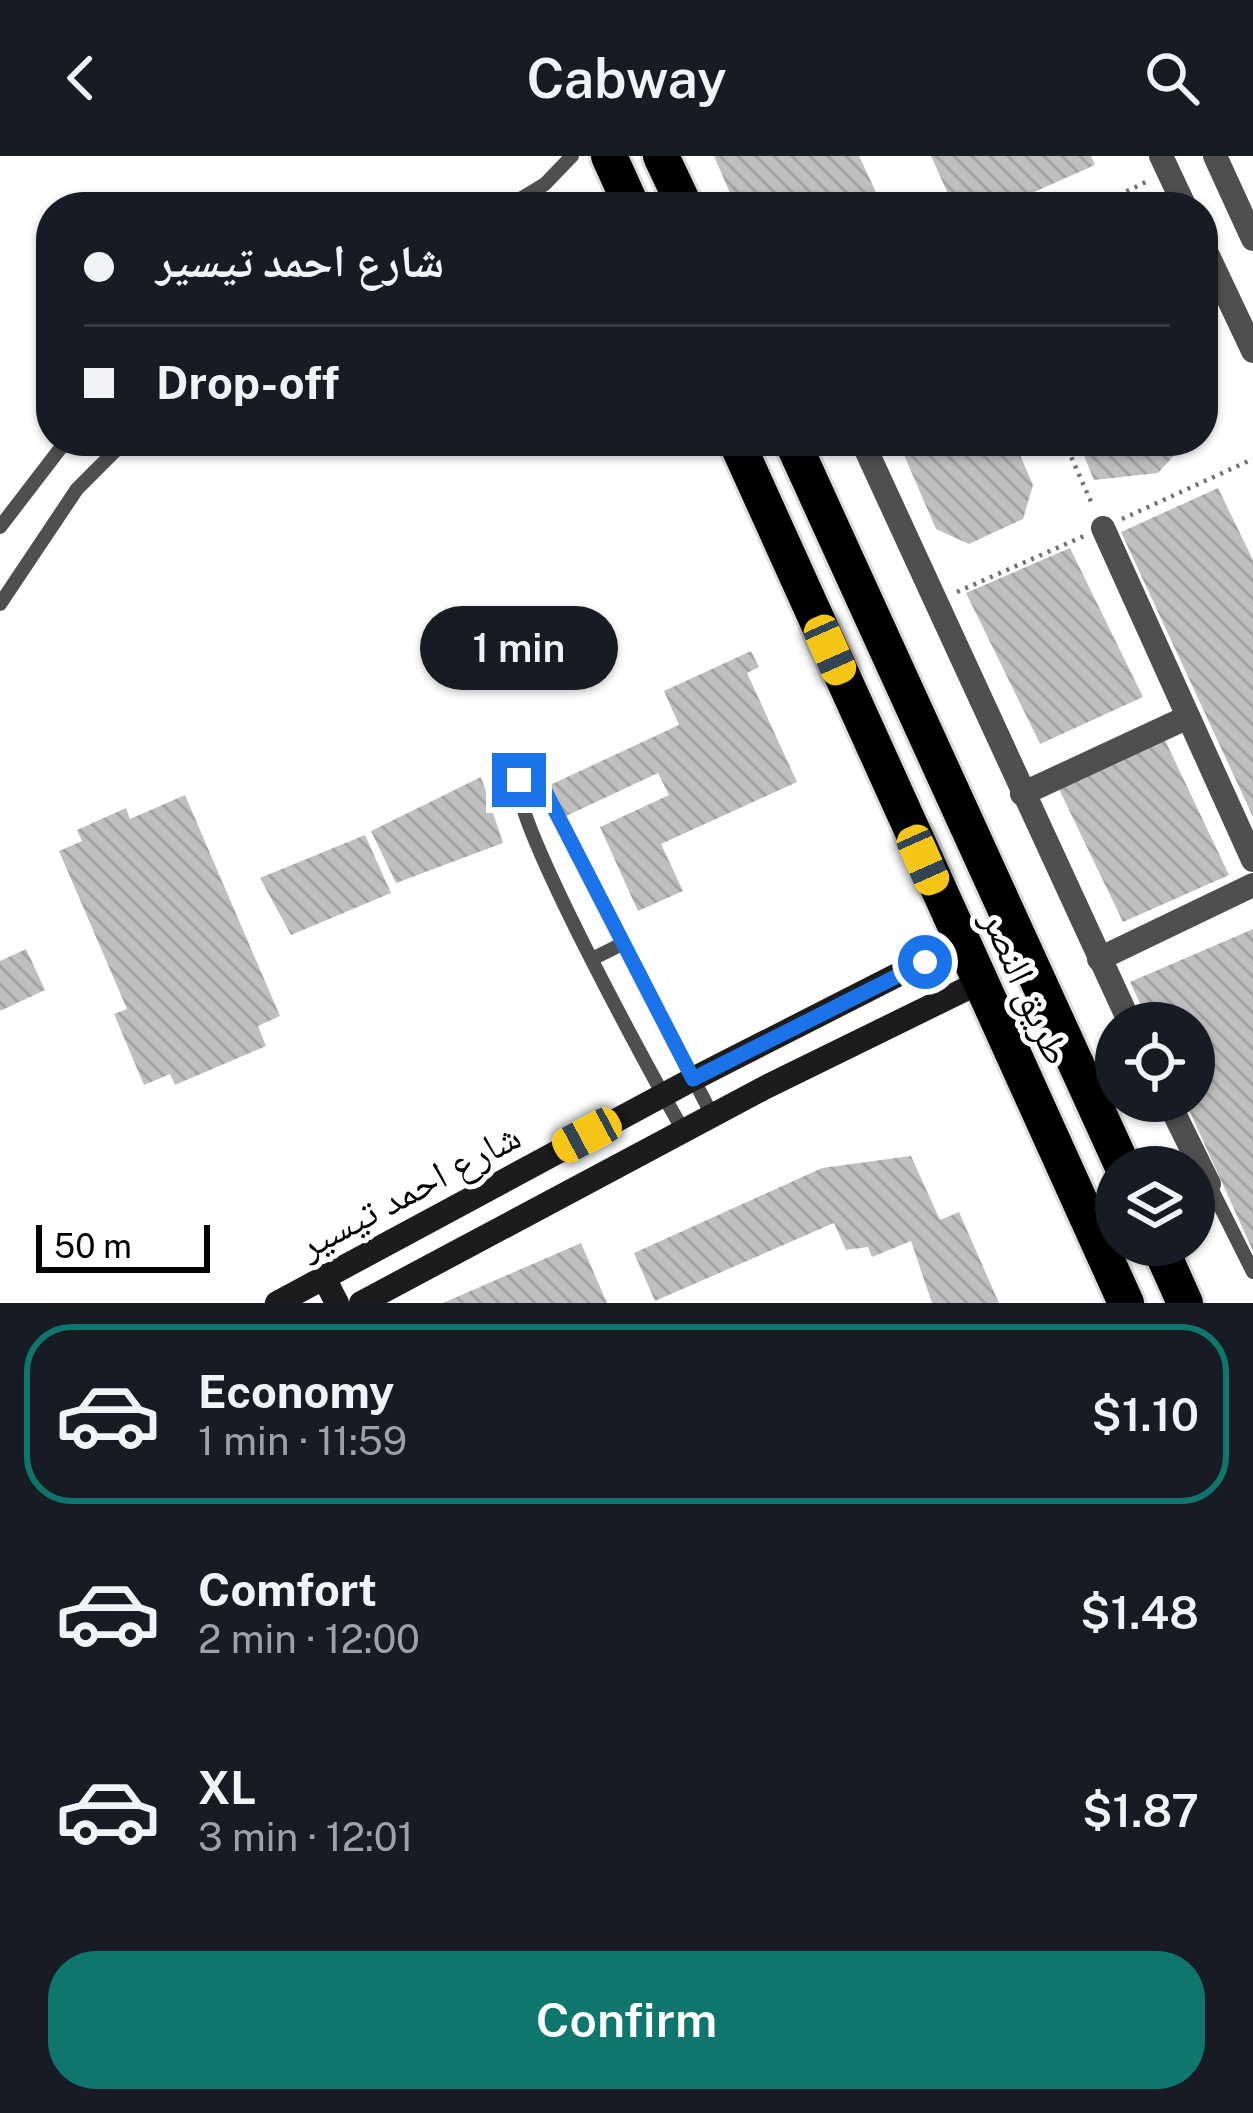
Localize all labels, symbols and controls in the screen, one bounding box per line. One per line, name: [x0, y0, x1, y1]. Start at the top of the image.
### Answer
icon: back: [48, 45, 114, 111]
icon: search: [1139, 45, 1205, 111]
text: Cabway: [526, 47, 727, 110]
text: شارع احمد تيسير: [156, 234, 444, 287]
text: Drop-off: [156, 356, 339, 409]
callout: 1 min: [420, 606, 618, 690]
car: [799, 610, 861, 690]
text: 1 min: [473, 625, 565, 671]
route end: [492, 753, 546, 807]
car: [892, 820, 954, 900]
street label: طريق النصر: [970, 902, 1081, 1072]
route start: [898, 935, 952, 989]
map controls: [1095, 1002, 1215, 1266]
button: locate: [1095, 1002, 1215, 1122]
car: [547, 1102, 627, 1168]
street label: شارع احمد تيسير: [289, 1112, 529, 1270]
button: layers: [1095, 1146, 1215, 1266]
scale bar: [36, 1219, 210, 1272]
text: 50 m: [54, 1227, 132, 1265]
icon: car: [54, 1360, 162, 1468]
text: Economy: [198, 1365, 394, 1418]
text: $1.10: [1092, 1388, 1199, 1441]
text: 1 min · 11:59: [198, 1418, 407, 1464]
icon: car: [54, 1558, 162, 1666]
text: Comfort: [198, 1563, 377, 1616]
text: $1.48: [1080, 1586, 1199, 1639]
text: 2 min · 12:00: [198, 1616, 420, 1662]
icon: car: [54, 1756, 162, 1864]
text: XL: [198, 1761, 256, 1814]
text: $1.87: [1082, 1784, 1199, 1837]
text: 3 min · 12:01: [198, 1814, 414, 1860]
button: Confirm: [48, 1951, 1205, 2089]

